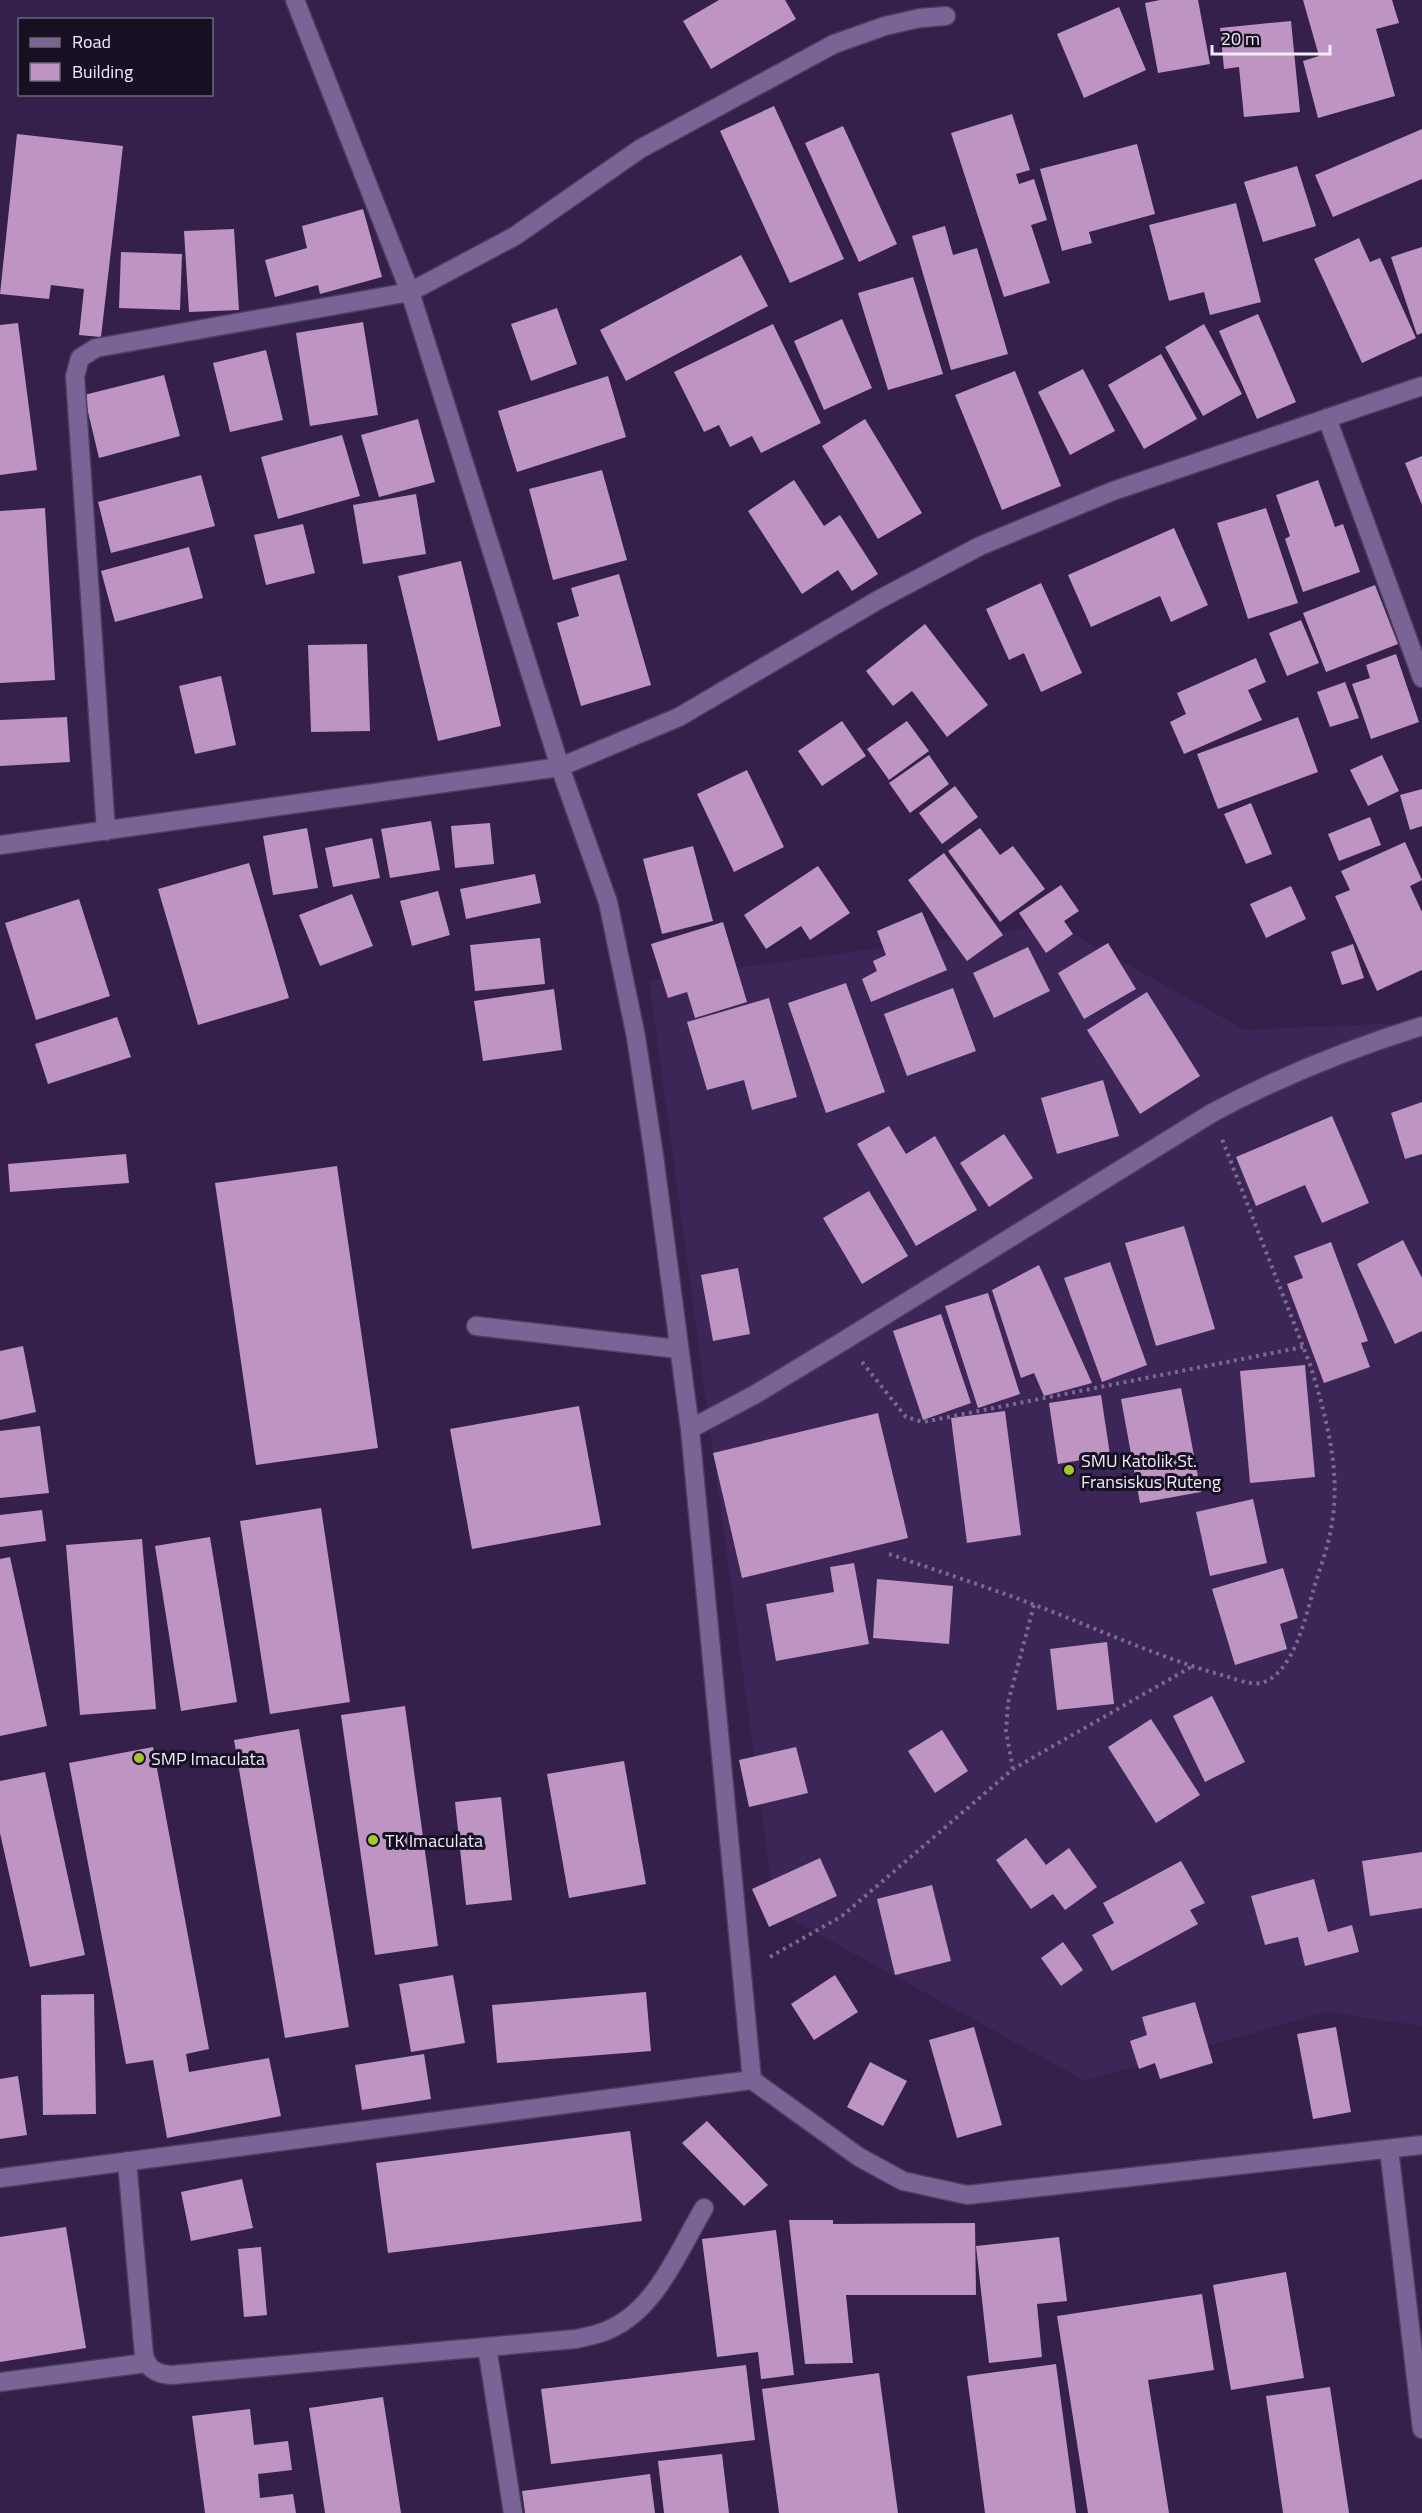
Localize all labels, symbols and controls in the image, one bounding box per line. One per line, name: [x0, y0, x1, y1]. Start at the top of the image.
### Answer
legend: [18, 18, 213, 96]
scale bar: [1212, 18, 1330, 56]
text: 20 m: [1221, 25, 1260, 52]
text: Road: [72, 28, 111, 55]
text: Building: [72, 58, 133, 85]
place label: SMU Katolik St. Fransiskus Ruteng: [1081, 1447, 1221, 1495]
marker: SMU Katolik St. Fransiskus Ruteng: [1062, 1463, 1076, 1477]
place label: SMP Imaculata: [151, 1745, 265, 1772]
marker: SMP Imaculata: [132, 1751, 146, 1765]
place label: TK Imaculata: [385, 1827, 483, 1854]
marker: TK Imaculata: [366, 1833, 380, 1847]

